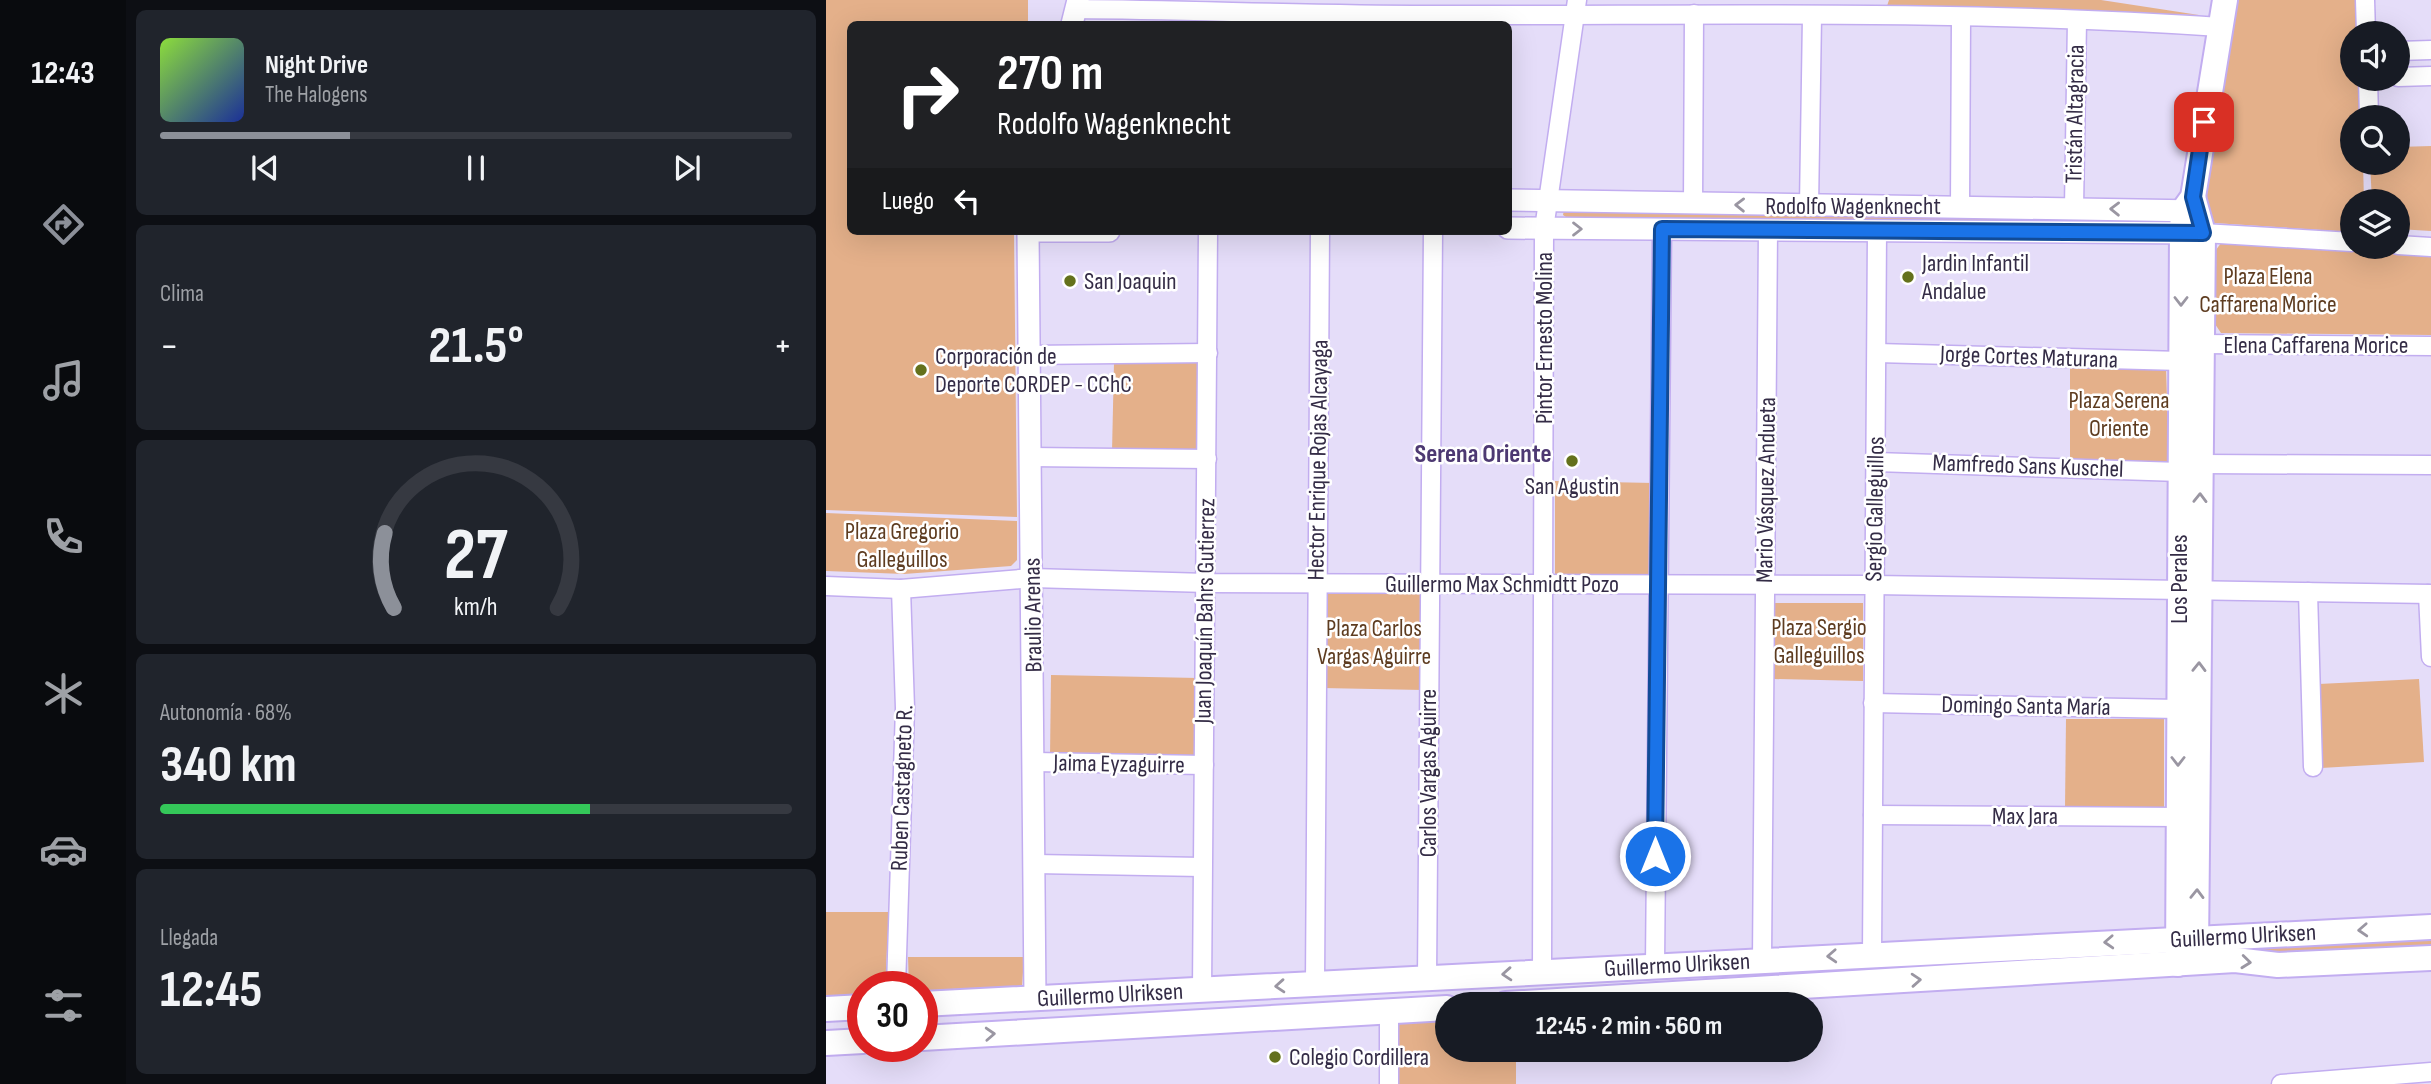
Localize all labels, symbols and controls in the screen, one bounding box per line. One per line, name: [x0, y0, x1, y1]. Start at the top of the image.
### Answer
map controls: [2340, 21, 2410, 259]
button: sound: [2340, 21, 2410, 91]
street label: Tristán Altagracia: [2059, 44, 2091, 184]
text: 270 m: [997, 45, 1103, 104]
icon: right: [882, 49, 973, 140]
text: Night Drive: [265, 50, 368, 81]
text: 12:43: [31, 54, 95, 93]
text: The Halogens: [265, 81, 368, 109]
pin: [2174, 92, 2234, 152]
icon: arrive: [2185, 103, 2223, 141]
text: Rodolfo Wagenknecht: [997, 105, 1231, 144]
button: search: [2340, 105, 2410, 175]
icon: previous: [246, 149, 284, 187]
icon: pause: [457, 149, 495, 187]
icon: next: [668, 149, 706, 187]
icon: left: [948, 182, 986, 220]
text: Luego: [882, 186, 934, 217]
button: layers: [2340, 189, 2410, 259]
street label: Rodolfo Wagenknecht: [1765, 192, 1941, 221]
one-way arrow: [1734, 197, 1745, 213]
icon: directions: [39, 200, 88, 249]
one-way arrow: [2109, 201, 2119, 217]
one-way arrow: [1572, 221, 1582, 237]
place label: Jardin Infantil Andalue: [1921, 249, 2029, 306]
street label: Pintor Ernesto Molina: [1530, 252, 1559, 424]
park label: Plaza Elena Caffarena Morice: [2199, 262, 2337, 319]
place label: San Joaquin: [1084, 267, 1176, 296]
marker: Jardin Infantil Andalue: [1900, 269, 1916, 285]
marker: San Joaquin: [1062, 273, 1078, 289]
text: Clima: [160, 280, 204, 308]
one-way arrow: [2173, 296, 2189, 307]
text: 21.5°: [428, 315, 524, 378]
text: −: [160, 324, 179, 369]
text: +: [773, 324, 792, 369]
street label: Elena Caffarena Morice: [2224, 331, 2408, 360]
street label: Hector Enrique Rojas Alcayaga: [1301, 339, 1335, 581]
street label: Jorge Cortes Maturana: [1939, 339, 2118, 375]
place label: Corporación de Deporte CORDEP - CChC: [935, 342, 1132, 399]
icon: music: [39, 356, 88, 405]
marker: Corporación de Deporte CORDEP - CChC: [913, 362, 929, 378]
park label: Plaza Serena Oriente: [2068, 386, 2170, 443]
street label: Mario Vásquez Andueta: [1750, 397, 1782, 583]
street label: Sergio Galleguillos: [1859, 436, 1891, 582]
district label: Serena Oriente: [1414, 439, 1552, 470]
street label: Mamfredo Sans Kuschel: [1932, 448, 2124, 484]
marker: San Agustin: [1564, 453, 1580, 469]
place label: San Agustin: [1525, 472, 1619, 501]
one-way arrow: [2192, 492, 2208, 503]
street label: Juan Joaquín Bahrs Gutierrez: [1189, 498, 1221, 725]
icon: phone: [39, 512, 88, 561]
text: 27: [444, 512, 508, 600]
park label: Plaza Gregorio Galleguillos: [845, 517, 959, 574]
street label: Los Perales: [2165, 534, 2194, 624]
street label: Braulio Arenas: [1018, 557, 1048, 673]
street label: Guillermo Max Schmidtt Pozo: [1385, 570, 1619, 599]
text: km/h: [454, 592, 498, 623]
park label: Plaza Sergio Galleguillos: [1771, 613, 1867, 670]
park label: Plaza Carlos Vargas Aguirre: [1317, 614, 1431, 671]
one-way arrow: [2191, 661, 2207, 671]
icon: climate: [39, 669, 88, 718]
street label: Carlos Vargas Aguirre: [1414, 689, 1443, 857]
street label: Domingo Santa María: [1941, 690, 2111, 722]
text: Autonomía · 68%: [160, 699, 292, 727]
street label: Ruben Castagneto R.: [885, 704, 919, 872]
text: 340 km: [160, 734, 297, 797]
street label: Jaima Eyzaguirre: [1052, 748, 1185, 780]
one-way arrow: [2170, 756, 2186, 766]
street label: Max Jara: [1992, 802, 2058, 831]
position arrow: [1618, 819, 1692, 893]
icon: car: [39, 825, 88, 874]
one-way arrow: [2189, 888, 2205, 899]
street label: Guillermo Ulriksen: [2169, 918, 2317, 954]
one-way arrow: [2357, 922, 2368, 937]
text: Llegada: [160, 924, 218, 952]
one-way arrow: [2103, 935, 2114, 950]
street label: Guillermo Ulriksen: [1603, 947, 1751, 983]
one-way arrow: [1827, 949, 1838, 964]
one-way arrow: [2240, 954, 2251, 969]
text: 12:45: [160, 959, 262, 1022]
one-way arrow: [1502, 966, 1513, 981]
speed limit sign: 30: [847, 971, 938, 1062]
one-way arrow: [1911, 972, 1922, 987]
street label: Guillermo Ulriksen: [1036, 977, 1184, 1013]
one-way arrow: [1275, 978, 1286, 993]
icon: filters: [39, 981, 88, 1030]
text: 12:45 · 2 min · 560 m: [1536, 1011, 1722, 1042]
one-way arrow: [985, 1026, 996, 1041]
place label: Colegio Cordillera: [1289, 1043, 1429, 1072]
marker: Colegio Cordillera: [1267, 1049, 1283, 1065]

